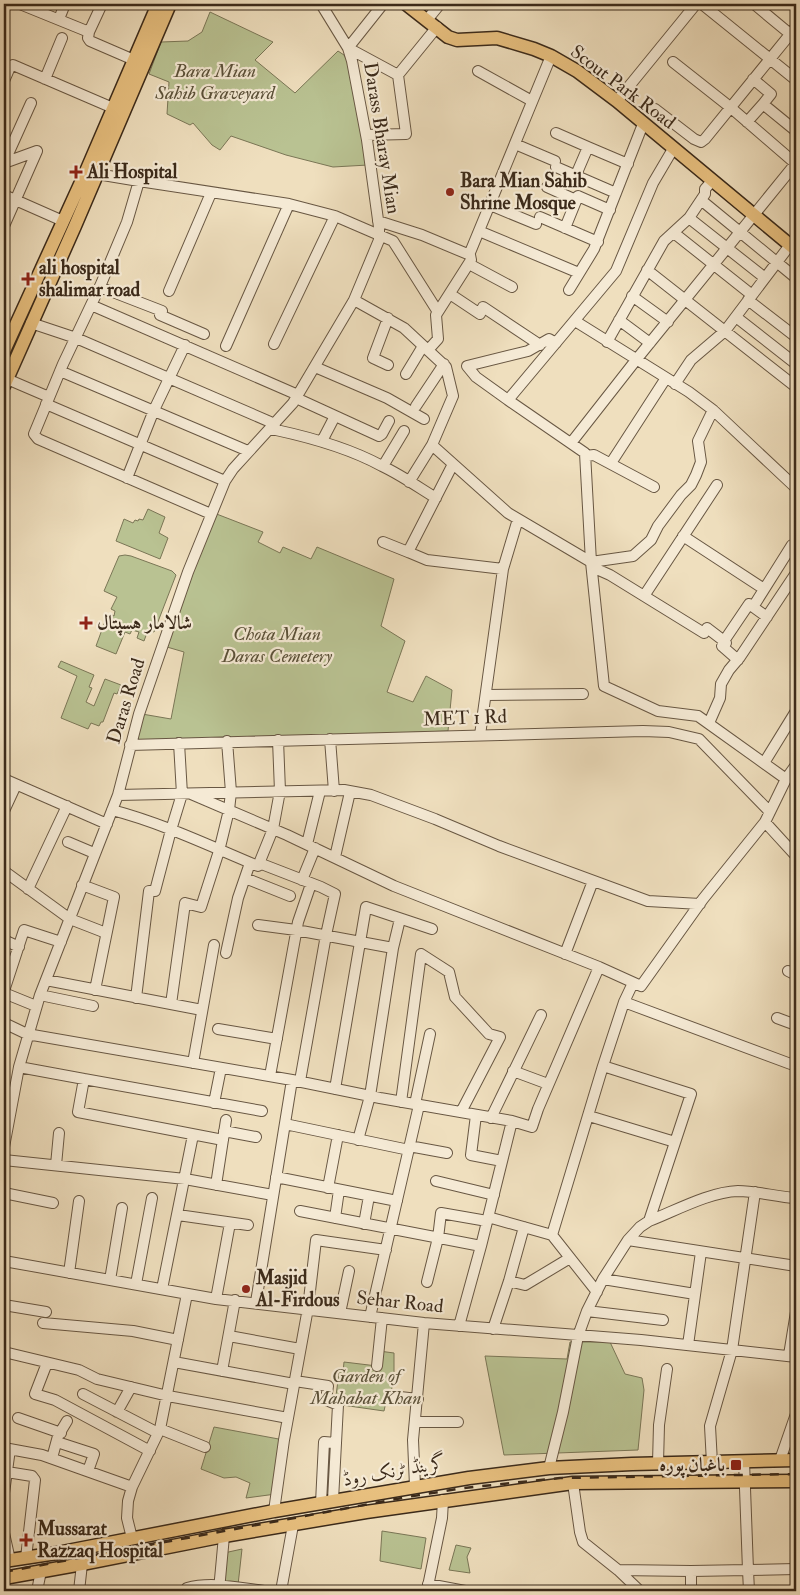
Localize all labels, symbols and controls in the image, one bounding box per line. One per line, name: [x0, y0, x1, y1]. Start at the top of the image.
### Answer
street label: Scout Park Road: [566, 40, 681, 135]
park label: Bara Mian Sahib Graveyard: [154, 59, 276, 105]
street label: Darass Bharay Mian: [358, 60, 406, 216]
place label: Ali Hospital: [86, 160, 177, 185]
marker: Ali Hospital: [69, 165, 83, 179]
place label: Bara Mian Sahib Shrine Mosque: [460, 169, 588, 216]
marker: Bara Mian Sahib Shrine Mosque: [444, 186, 456, 198]
place label: ali hospital shalimar road: [39, 256, 141, 302]
marker: ali hospital shalimar road: [21, 272, 35, 286]
place label: شالامار ہسپتال: [97, 611, 192, 636]
marker: شالامار ہسپتال: [79, 616, 93, 630]
park label: Chota Mian Daras Cemetery: [221, 622, 333, 668]
street label: Daras Road: [102, 655, 151, 747]
street label: MET 1 Rd: [423, 705, 508, 731]
place label: Masjid Al-Firdous: [255, 1266, 340, 1312]
marker: Masjid Al-Firdous: [240, 1283, 252, 1295]
street label: Sehar Road: [355, 1286, 445, 1319]
park label: Garden of Mahabat Khan: [310, 1364, 421, 1410]
street label: گرینڈ ٹرنک روڈ: [341, 1449, 447, 1492]
place label: باغبان پورہ: [659, 1453, 725, 1479]
marker: باغبان پورہ: [729, 1458, 743, 1472]
place label: Mussarat Razzaq Hospital: [36, 1517, 163, 1564]
marker: Mussarat Razzaq Hospital: [19, 1533, 33, 1547]

